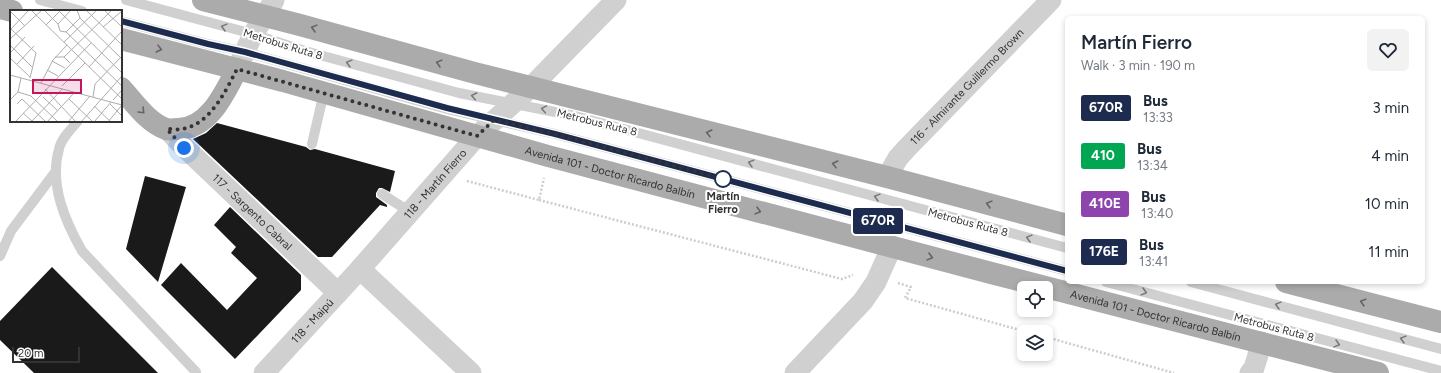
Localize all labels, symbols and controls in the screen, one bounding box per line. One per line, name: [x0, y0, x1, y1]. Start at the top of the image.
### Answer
inset map: [10, 10, 122, 122]
one-way arrow: [221, 23, 227, 31]
one-way arrow: [311, 25, 317, 33]
street label: Metrobus Ruta 8: [242, 26, 324, 63]
street label: 116 - Almirante Guillermo Brown: [908, 26, 1026, 148]
button: heart: [1367, 29, 1409, 71]
text: Martín Fierro: [1081, 31, 1192, 54]
one-way arrow: [156, 44, 162, 52]
text: Walk · 3 min · 190 m: [1081, 58, 1195, 73]
one-way arrow: [345, 59, 352, 68]
one-way arrow: [436, 59, 443, 68]
text: Bus: [1143, 92, 1168, 110]
one-way arrow: [471, 93, 477, 101]
text: 670R: [1089, 99, 1123, 116]
text: 3 min: [1373, 99, 1409, 117]
one-way arrow: [137, 106, 145, 114]
one-way arrow: [541, 106, 547, 114]
street label: Metrobus Ruta 8: [555, 106, 639, 139]
text: 13:33: [1143, 110, 1173, 125]
one-way arrow: [706, 129, 713, 137]
your location: [174, 138, 194, 158]
text: Bus: [1137, 140, 1162, 158]
street label: Avenida 101 - Doctor Ricardo Balbín: [523, 144, 697, 202]
street label: 118 - Martín Fierro: [401, 147, 469, 222]
text: 410: [1091, 147, 1115, 164]
text: 4 min: [1371, 147, 1409, 165]
text: 13:34: [1137, 158, 1168, 173]
one-way arrow: [748, 160, 754, 168]
one-way arrow: [832, 161, 839, 169]
marker: Martín Fierro: [714, 170, 732, 188]
street label: 117 - Sargento Cabral: [210, 171, 295, 253]
text: Bus: [1141, 188, 1166, 206]
place label: Martín Fierro: [706, 190, 740, 216]
one-way arrow: [874, 193, 881, 202]
text: 410E: [1089, 195, 1121, 212]
text: 10 min: [1365, 195, 1409, 213]
one-way arrow: [985, 200, 992, 209]
street label: Metrobus Ruta 8: [926, 206, 1010, 239]
text: 13:40: [1141, 206, 1173, 221]
one-way arrow: [755, 207, 761, 215]
line badge: 670R: [850, 208, 906, 234]
text: 670R: [861, 212, 895, 229]
one-way arrow: [1026, 235, 1033, 243]
text: Bus: [1139, 236, 1164, 254]
text: 176E: [1089, 243, 1119, 260]
text: 11 min: [1368, 243, 1409, 261]
one-way arrow: [926, 252, 933, 261]
text: 13:41: [1139, 254, 1168, 269]
map controls: [1017, 281, 1053, 361]
button: locate: [1017, 281, 1053, 317]
one-way arrow: [1140, 287, 1147, 296]
street label: Avenida 101 - Doctor Ricardo Balbín: [1069, 288, 1242, 344]
street label: 118 - Maipú: [289, 296, 336, 346]
one-way arrow: [1359, 298, 1366, 307]
one-way arrow: [1275, 301, 1282, 310]
street label: Metrobus Ruta 8: [1232, 311, 1316, 344]
button: layers: [1017, 325, 1053, 361]
one-way arrow: [1400, 335, 1407, 344]
one-way arrow: [1334, 339, 1341, 348]
scale bar: [12, 345, 80, 364]
text: 20 m: [18, 347, 43, 360]

